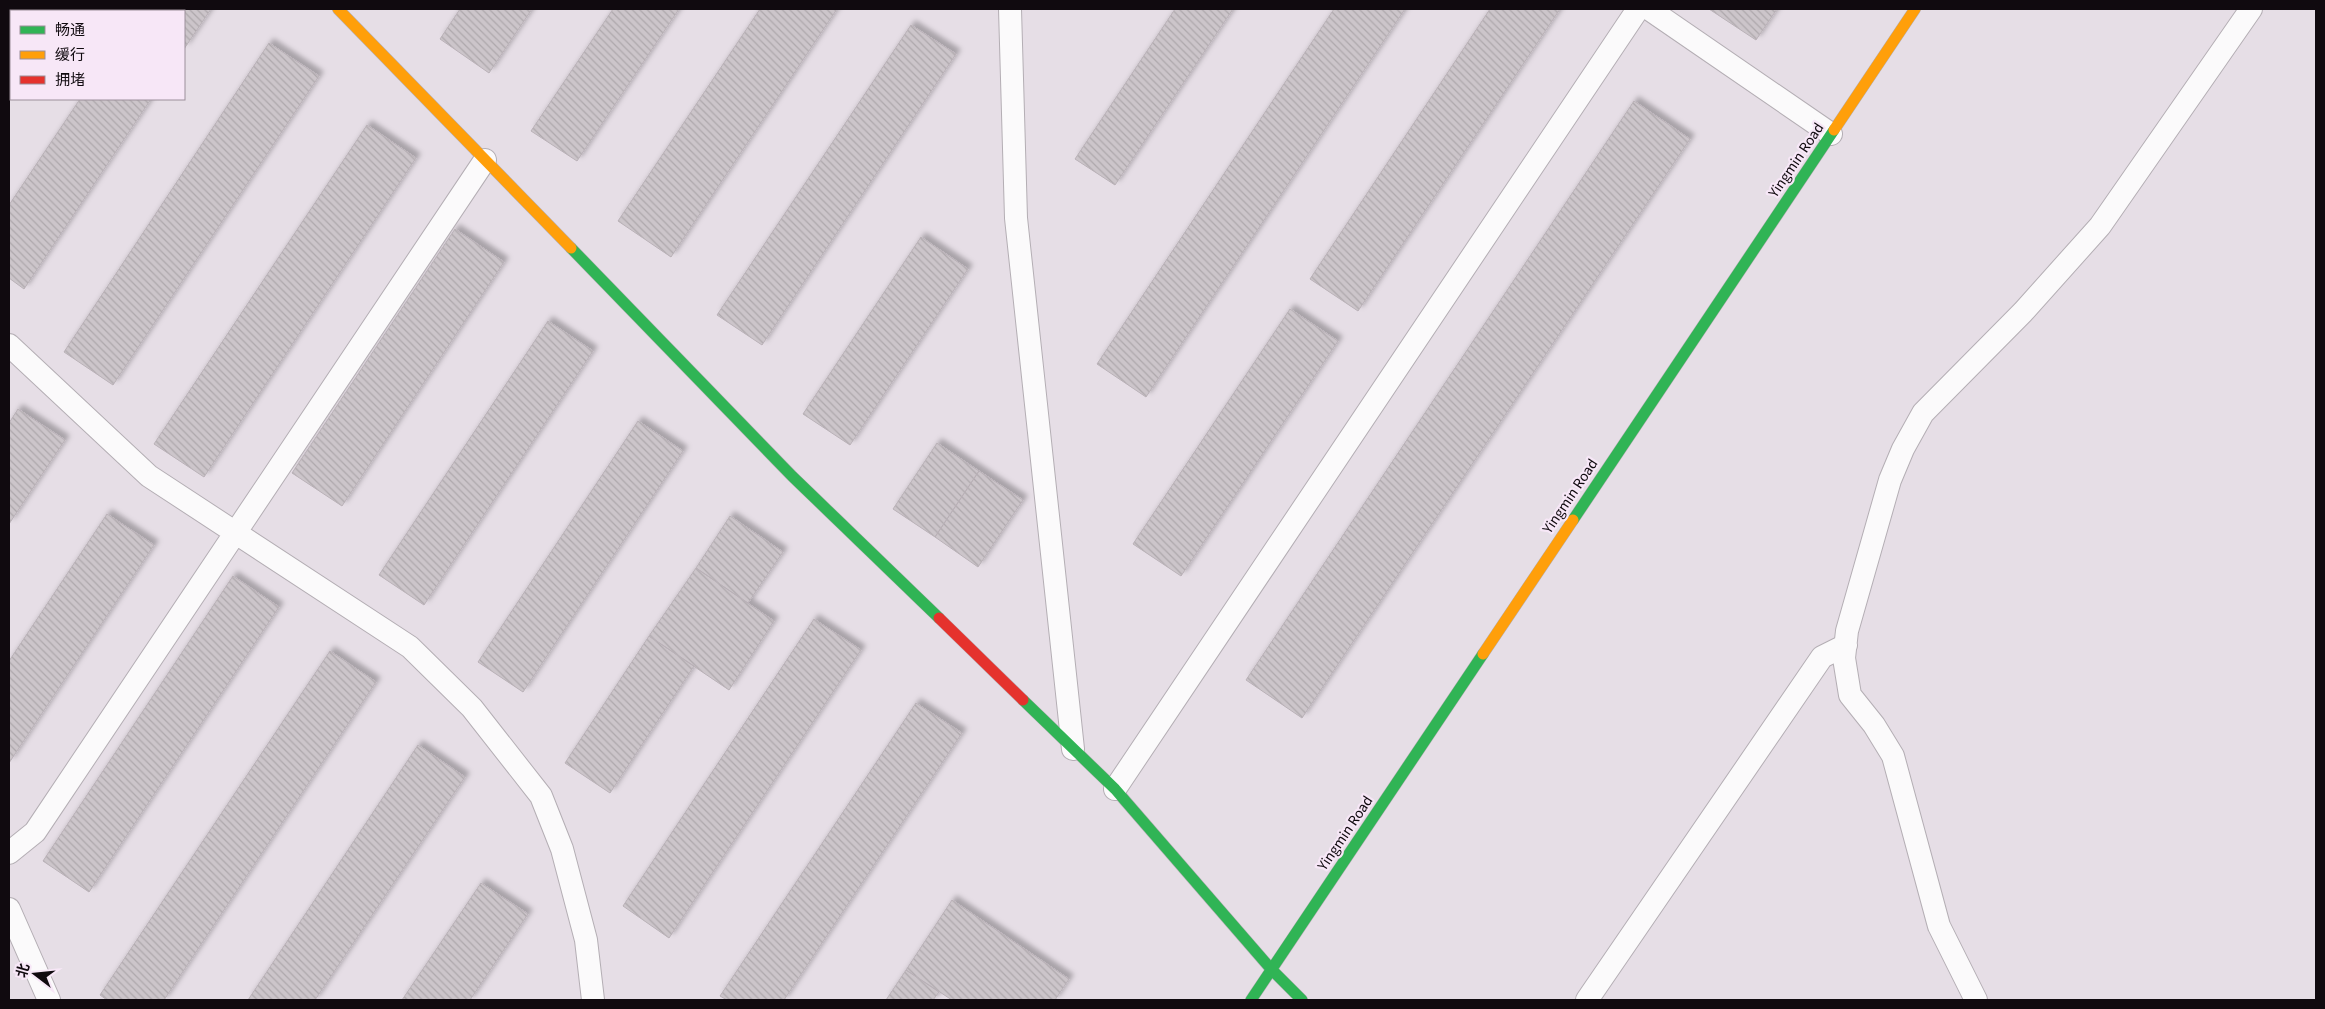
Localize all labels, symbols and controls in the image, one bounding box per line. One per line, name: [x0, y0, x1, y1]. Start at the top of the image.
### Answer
legend: [10, 10, 185, 100]
text: 畅通: [55, 20, 85, 41]
text: 缓行: [55, 45, 85, 66]
text: 拥堵: [55, 70, 85, 91]
street label: Yingmin Road: [1763, 119, 1829, 203]
street label: Yingmin Road: [1537, 455, 1603, 539]
street label: Yingmin Road: [1312, 792, 1378, 876]
north arrow: [10, 949, 60, 999]
text: 北: [12, 961, 35, 980]

